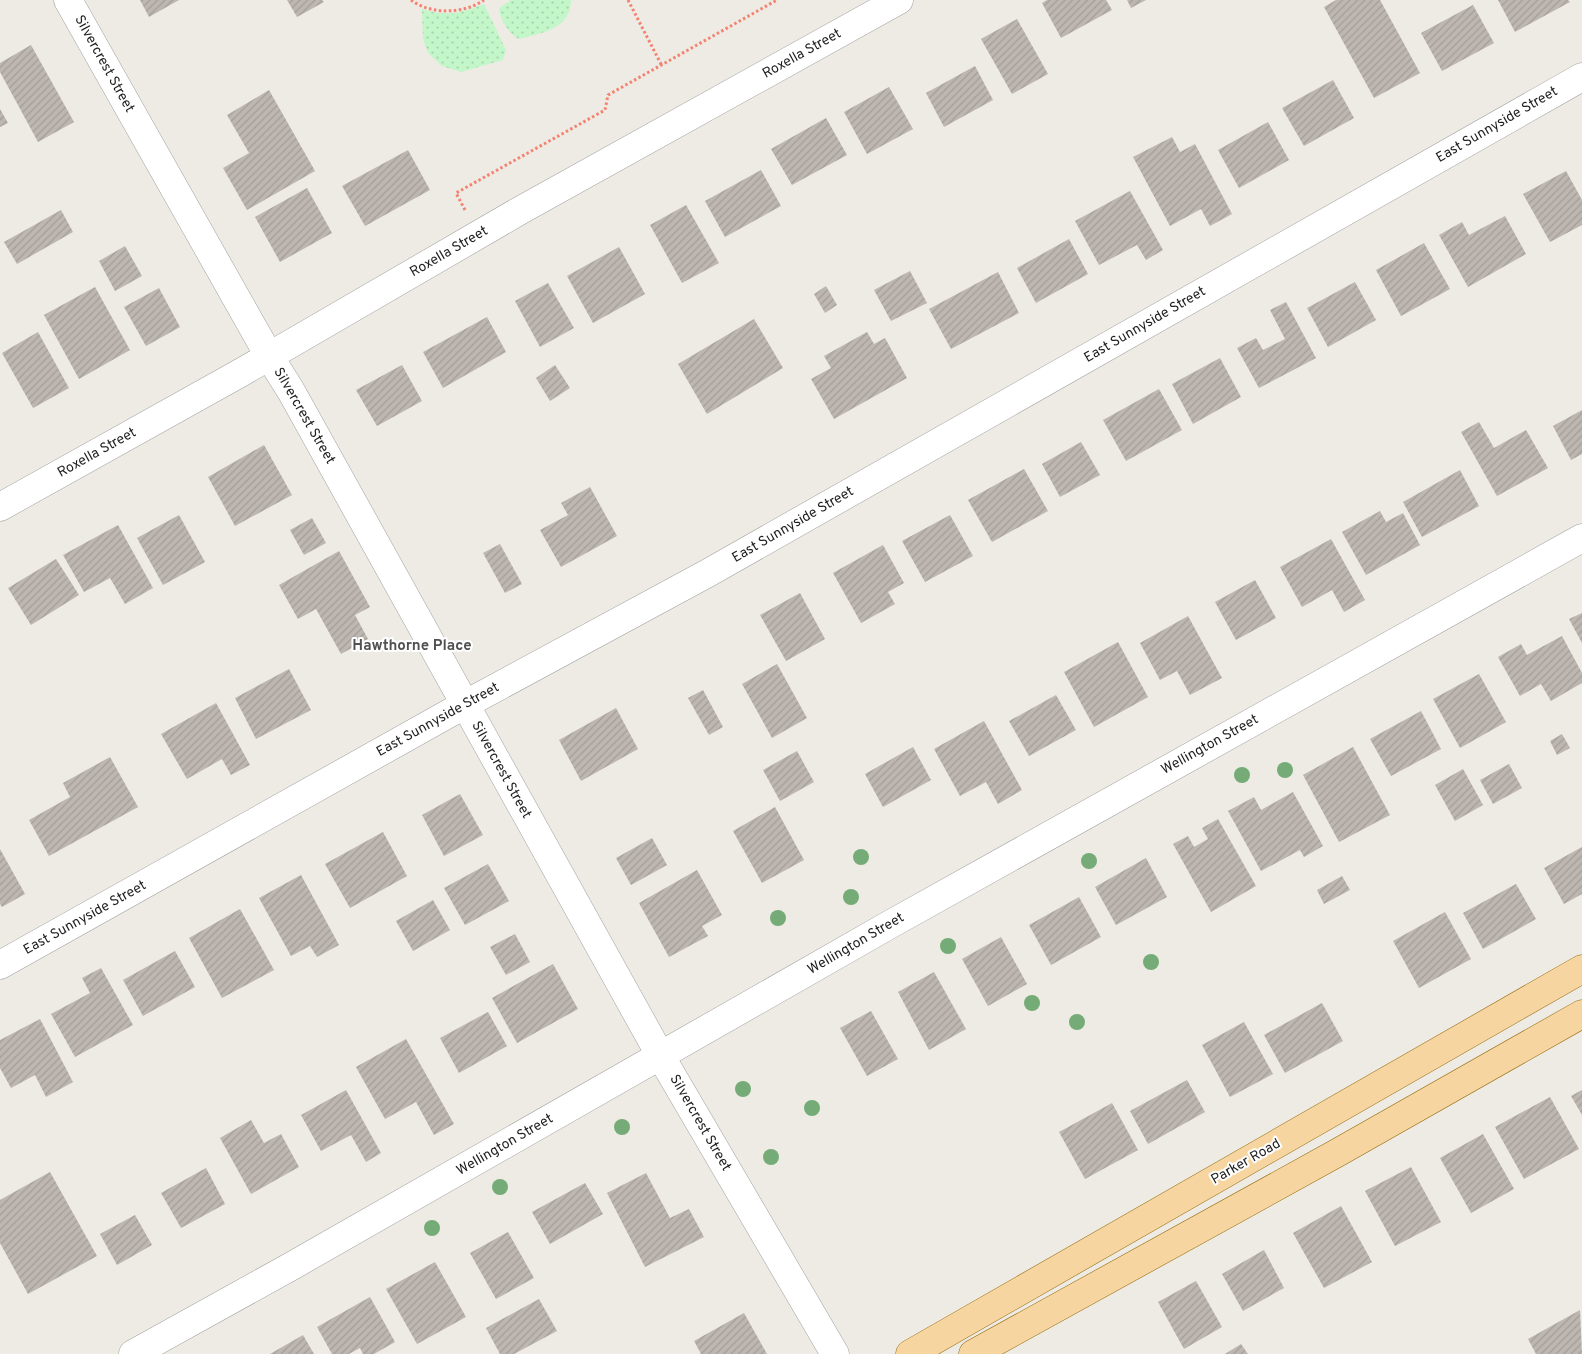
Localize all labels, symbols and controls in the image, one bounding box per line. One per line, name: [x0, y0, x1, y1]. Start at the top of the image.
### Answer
street label: Silvercrest Street: [70, 12, 138, 116]
street label: Roxella Street: [760, 25, 844, 83]
street label: East Sunnyside Street: [1433, 83, 1561, 167]
street label: Roxella Street: [407, 223, 491, 281]
street label: East Sunnyside Street: [1081, 283, 1209, 367]
street label: Silvercrest Street: [270, 365, 338, 467]
street label: Roxella Street: [55, 424, 139, 482]
street label: East Sunnyside Street: [729, 483, 857, 567]
district label: Hawthorne Place: [352, 637, 472, 656]
street label: East Sunnyside Street: [374, 679, 502, 761]
street label: Wellington Street: [1158, 711, 1262, 779]
street label: Silvercrest Street: [467, 718, 535, 822]
street label: East Sunnyside Street: [21, 877, 149, 959]
street label: Wellington Street: [805, 910, 907, 978]
street label: Silvercrest Street: [666, 1072, 734, 1174]
street label: Wellington Street: [454, 1111, 556, 1179]
street label: Parker Road: [1208, 1135, 1284, 1189]

